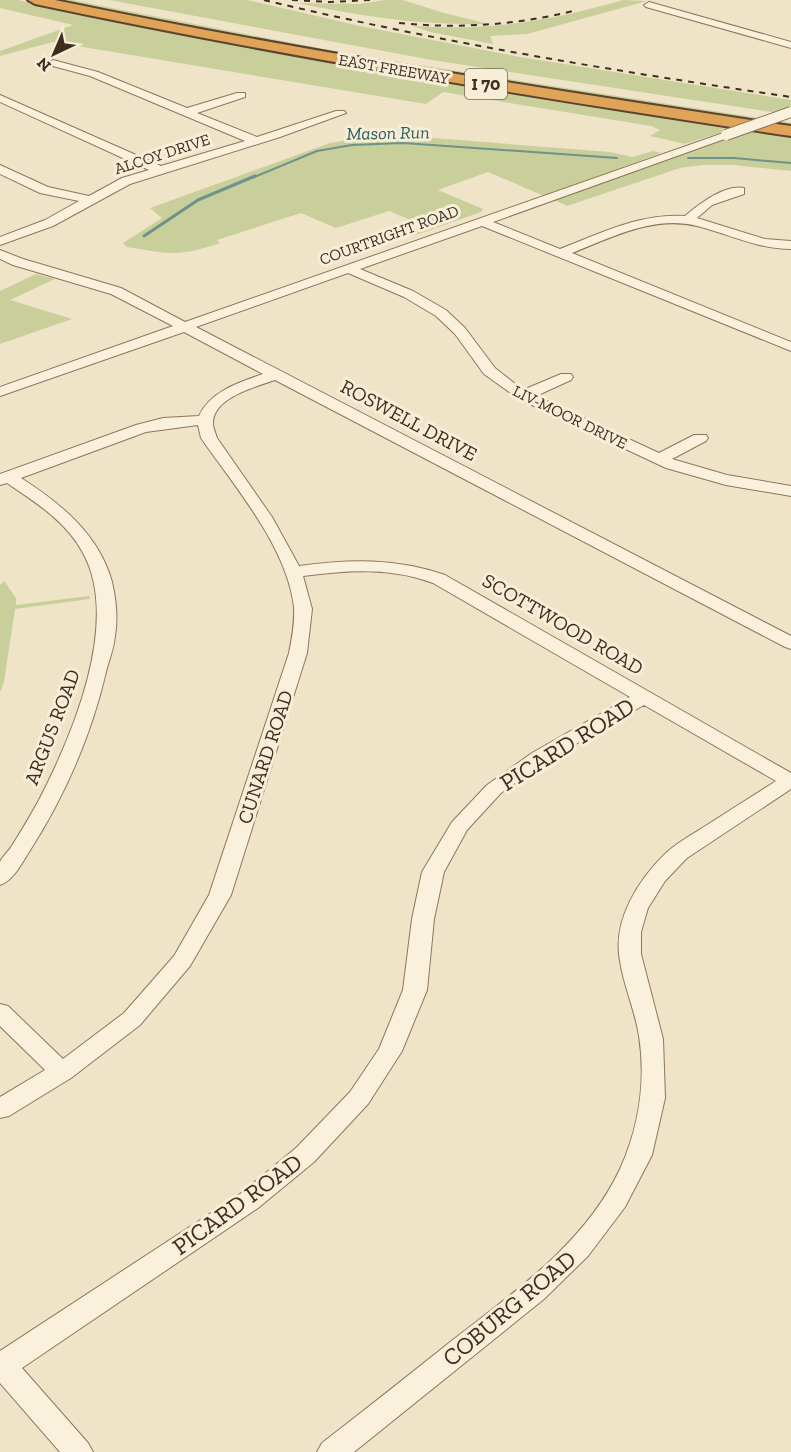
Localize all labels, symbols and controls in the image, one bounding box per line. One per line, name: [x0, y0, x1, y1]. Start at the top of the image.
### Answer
north arrow: [24, 24, 84, 84]
street label: EAST FREEWAY: [337, 50, 451, 88]
text: N: [33, 53, 55, 75]
road number: I 70: [465, 69, 507, 99]
water label: Mason Run: [346, 121, 430, 145]
street label: ALCOY DRIVE: [112, 130, 212, 178]
street label: COURTRIGHT ROAD: [317, 201, 461, 269]
street label: ROSWELL DRIVE: [337, 374, 481, 466]
street label: LIV-MOOR DRIVE: [510, 381, 630, 453]
street label: SCOTTWOOD ROAD: [478, 568, 648, 680]
street label: ARGUS ROAD: [19, 666, 85, 788]
street label: CUNARD ROAD: [232, 687, 298, 827]
street label: PICARD ROAD: [494, 691, 640, 797]
street label: PICARD ROAD: [167, 1147, 307, 1261]
street label: COBURG ROAD: [437, 1244, 581, 1372]

